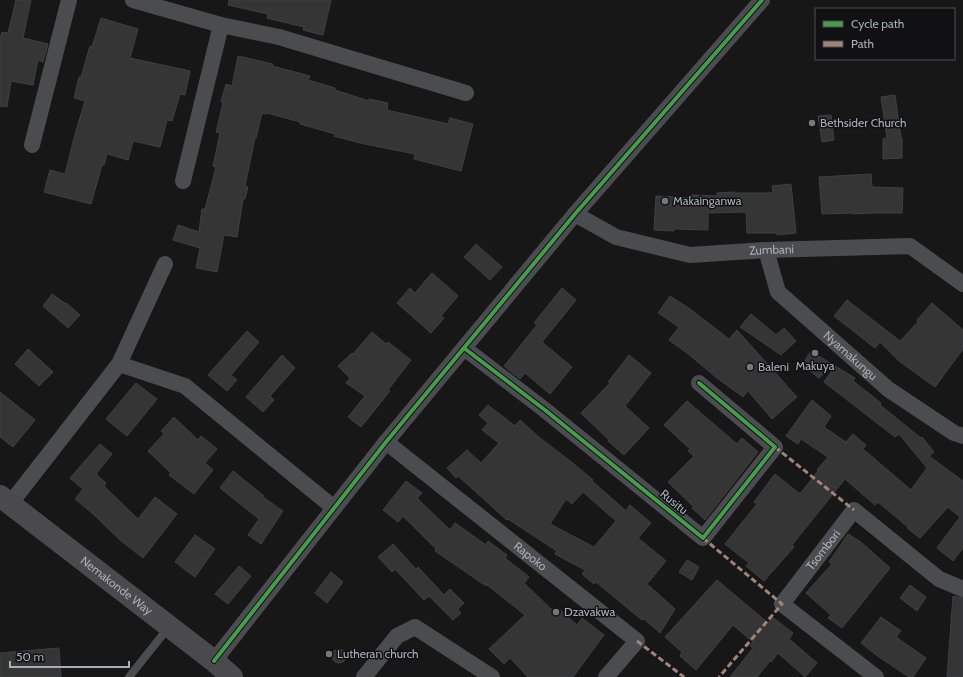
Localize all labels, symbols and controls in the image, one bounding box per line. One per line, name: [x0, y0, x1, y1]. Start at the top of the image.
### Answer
legend: [815, 8, 955, 60]
text: Cycle path: [851, 16, 904, 31]
text: Path: [851, 36, 874, 51]
place label: Bethsider Church: [820, 115, 906, 130]
marker: Bethsider Church: [807, 118, 817, 128]
place label: Makainganwa: [673, 193, 742, 208]
marker: Makainganwa: [660, 196, 670, 206]
street label: Zumbani: [749, 241, 794, 258]
street label: Nyamakungu: [820, 328, 881, 383]
marker: Makuya: [810, 348, 820, 358]
place label: Makuya: [796, 358, 835, 373]
place label: Baleni: [758, 359, 789, 374]
marker: Baleni: [745, 362, 755, 372]
street label: Rusitu: [657, 486, 691, 517]
street label: Tsombori: [803, 526, 843, 573]
street label: Rapoko: [511, 538, 550, 574]
street label: Nemakonde Way: [78, 553, 156, 618]
place label: Dzavakwa: [564, 604, 615, 619]
marker: Dzavakwa: [551, 607, 561, 617]
scale bar: [10, 643, 129, 669]
place label: Lutheran church: [337, 646, 419, 661]
text: 50 m: [16, 649, 44, 664]
marker: Lutheran church: [324, 649, 334, 659]

